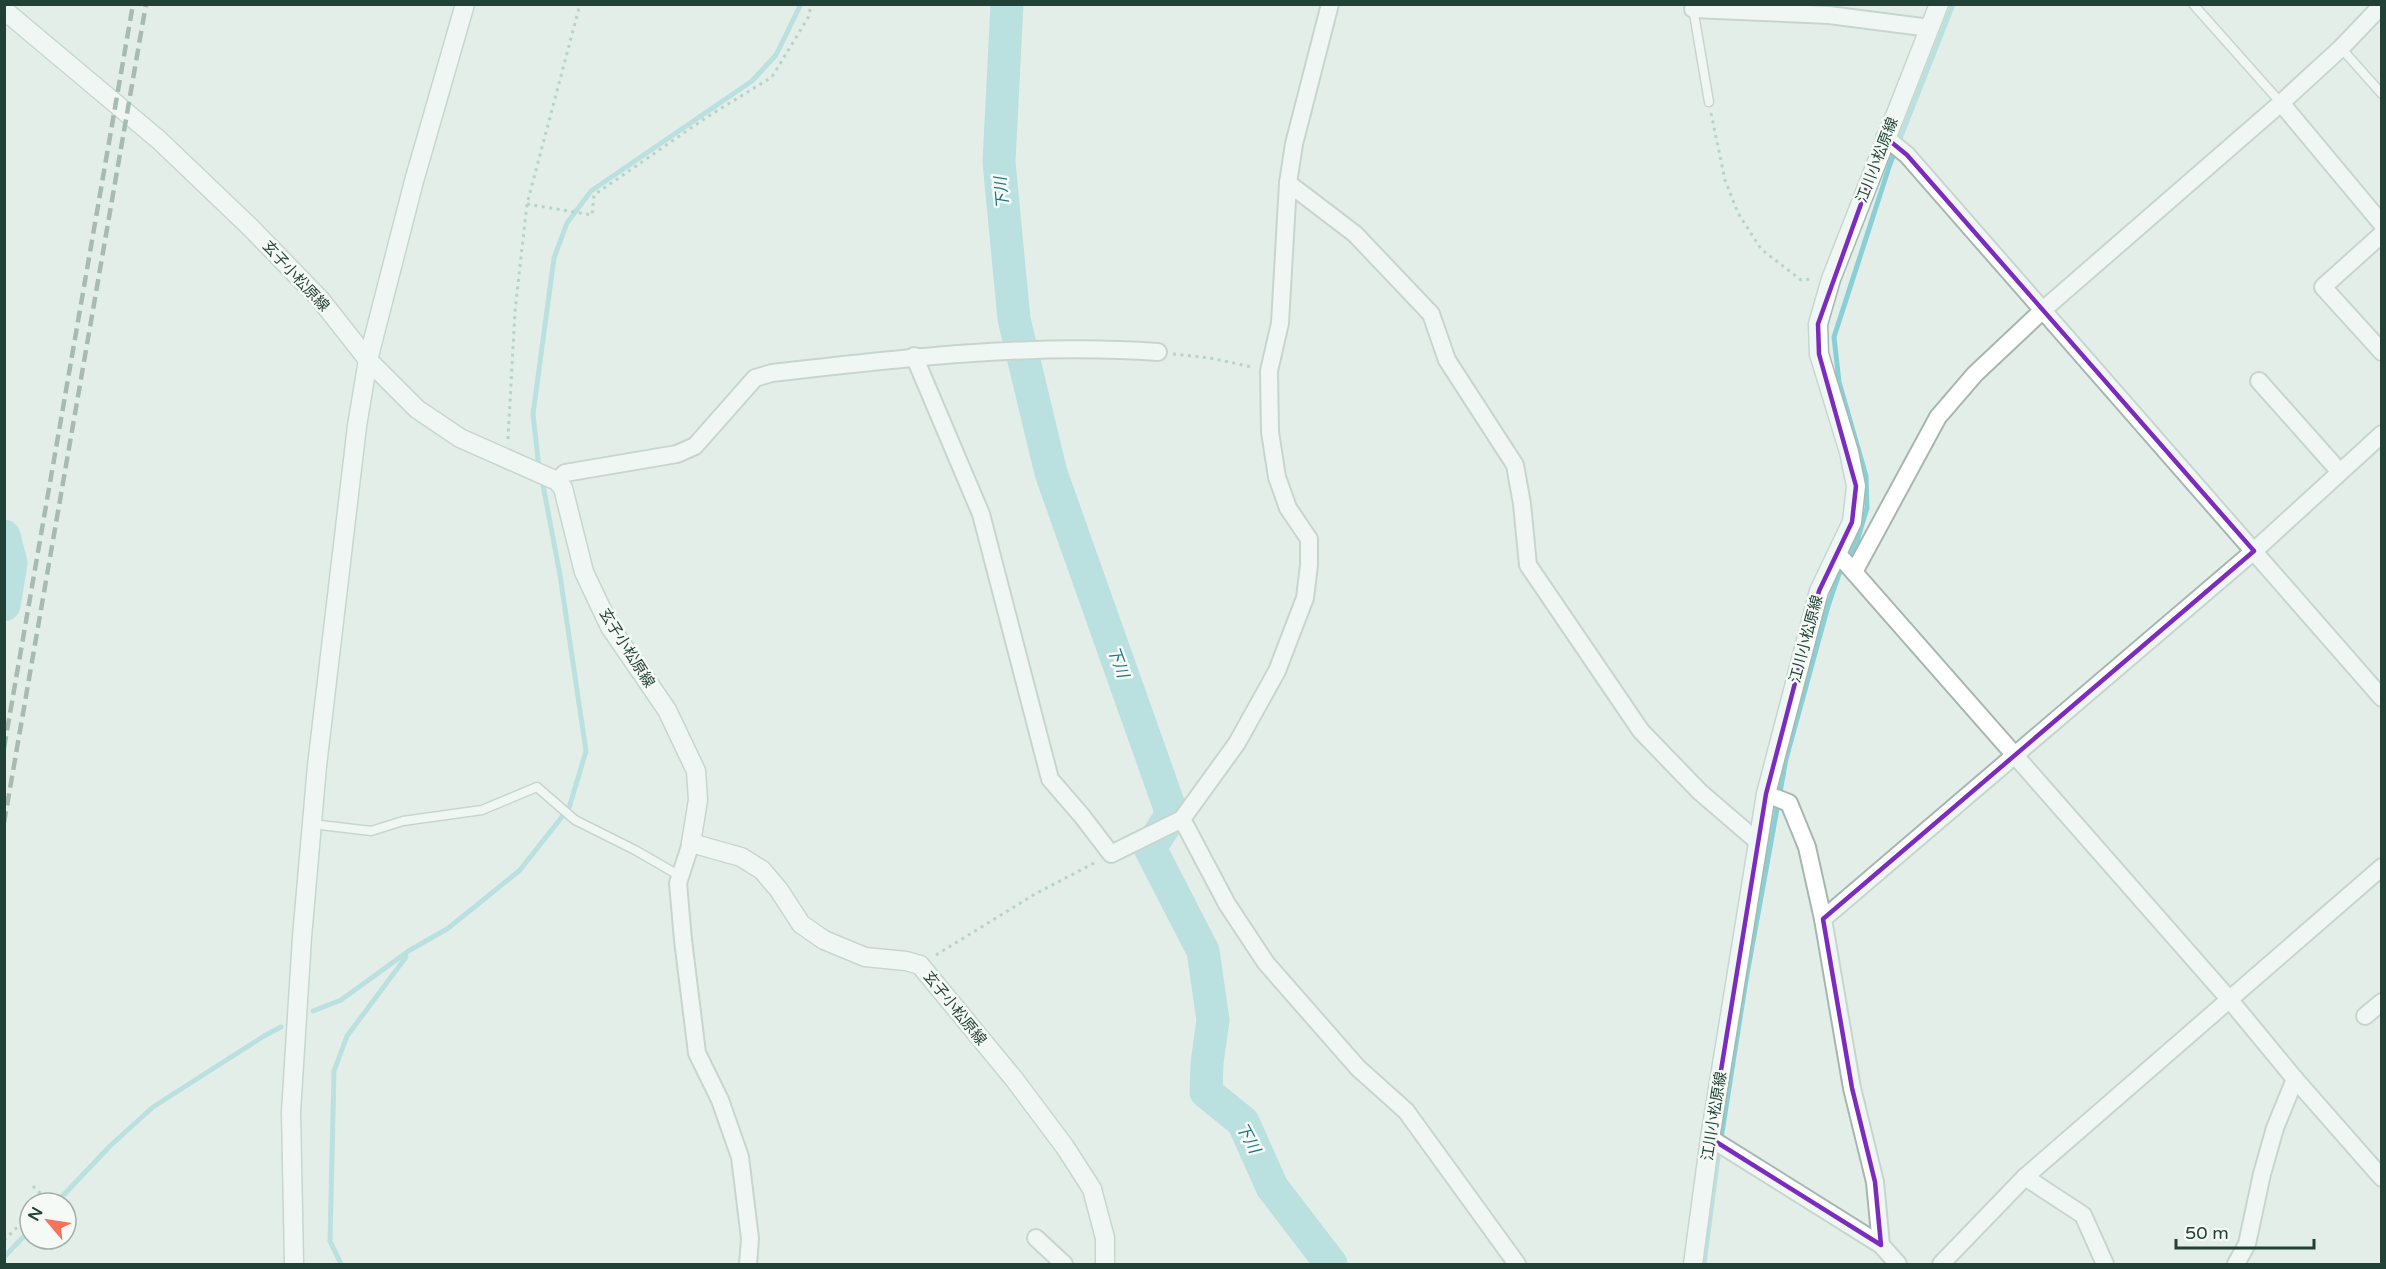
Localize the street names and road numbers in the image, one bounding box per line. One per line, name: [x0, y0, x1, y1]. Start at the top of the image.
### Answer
street label: 江川小松原線: [1852, 115, 1902, 205]
street label: 玄子小松原線: [259, 237, 333, 315]
street label: 江川小松原線: [1786, 593, 1826, 685]
street label: 玄子小松原線: [596, 605, 658, 691]
street label: 玄子小松原線: [920, 967, 990, 1049]
street label: 江川小松原線: [1698, 1070, 1730, 1162]

